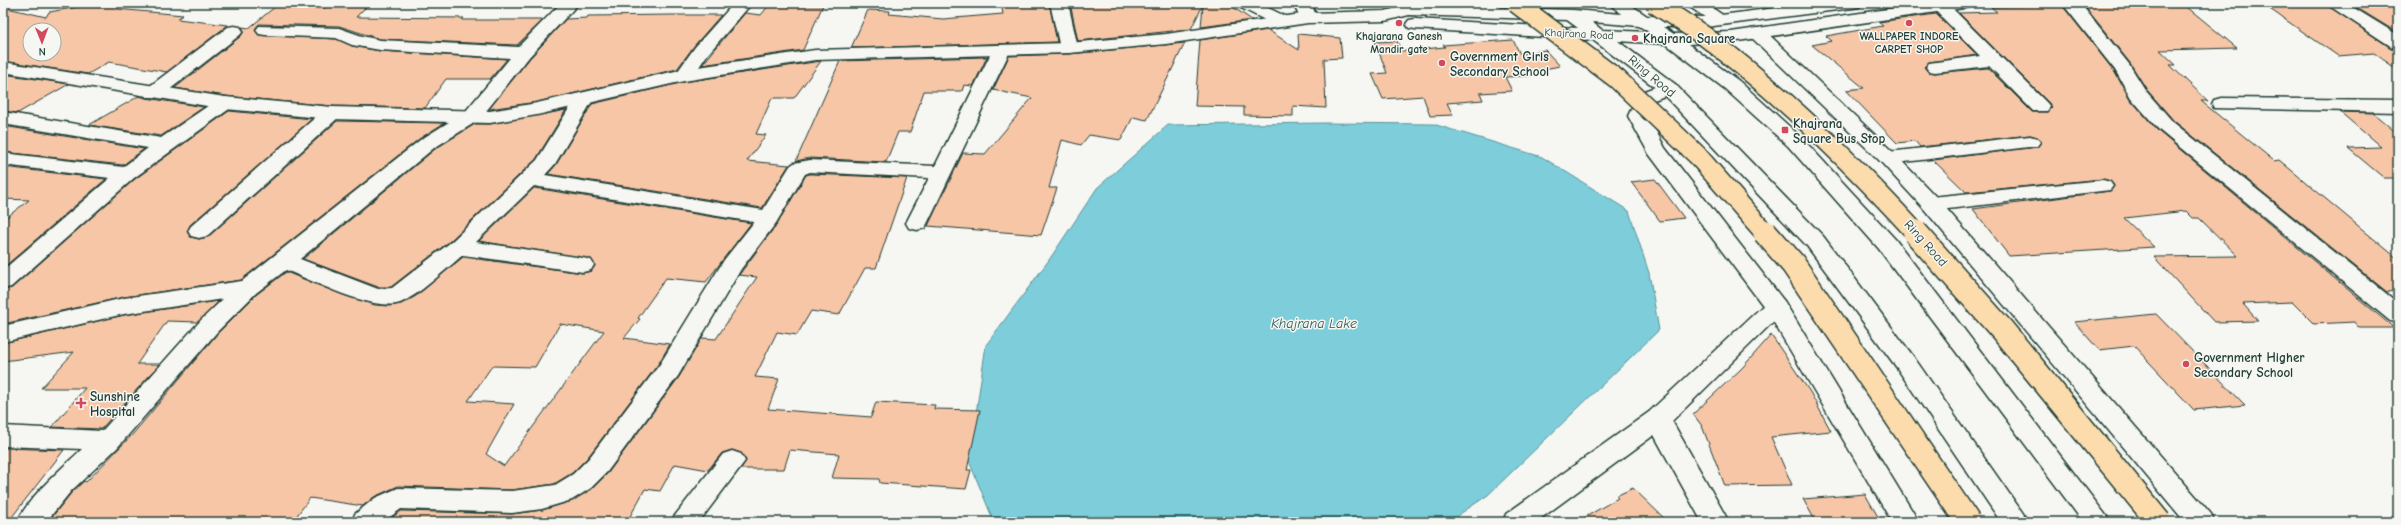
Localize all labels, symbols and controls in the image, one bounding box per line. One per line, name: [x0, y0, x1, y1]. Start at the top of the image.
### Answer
marker: Khajarana Ganesh Mandir gate: [1394, 18, 1404, 28]
marker: WALLPAPER INDORE CARPET SHOP: [1904, 18, 1914, 28]
north arrow: [22, 22, 62, 62]
street label: Khajrana Road: [1544, 26, 1614, 42]
place label: Khajarana Ganesh Mandir gate: [1356, 30, 1442, 56]
place label: WALLPAPER INDORE CARPET SHOP: [1859, 30, 1959, 56]
place label: Khajrana Square: [1643, 31, 1736, 46]
marker: Khajrana Square: [1630, 33, 1640, 43]
text: N: [38, 45, 46, 58]
place label: Government Girls Secondary School: [1450, 49, 1549, 79]
street label: Ring Road: [1625, 52, 1679, 100]
marker: Government Girls Secondary School: [1437, 58, 1447, 68]
place label: Khajrana Square Bus Stop: [1793, 116, 1886, 146]
marker: Khajrana Square Bus Stop: [1780, 125, 1790, 135]
street label: Ring Road: [1901, 217, 1951, 269]
water label: Khajrana Lake: [1271, 315, 1357, 332]
place label: Government Higher Secondary School: [2194, 350, 2305, 380]
marker: Government Higher Secondary School: [2181, 359, 2191, 369]
place label: Sunshine Hospital: [90, 389, 140, 419]
marker: Sunshine Hospital: [75, 397, 87, 409]

